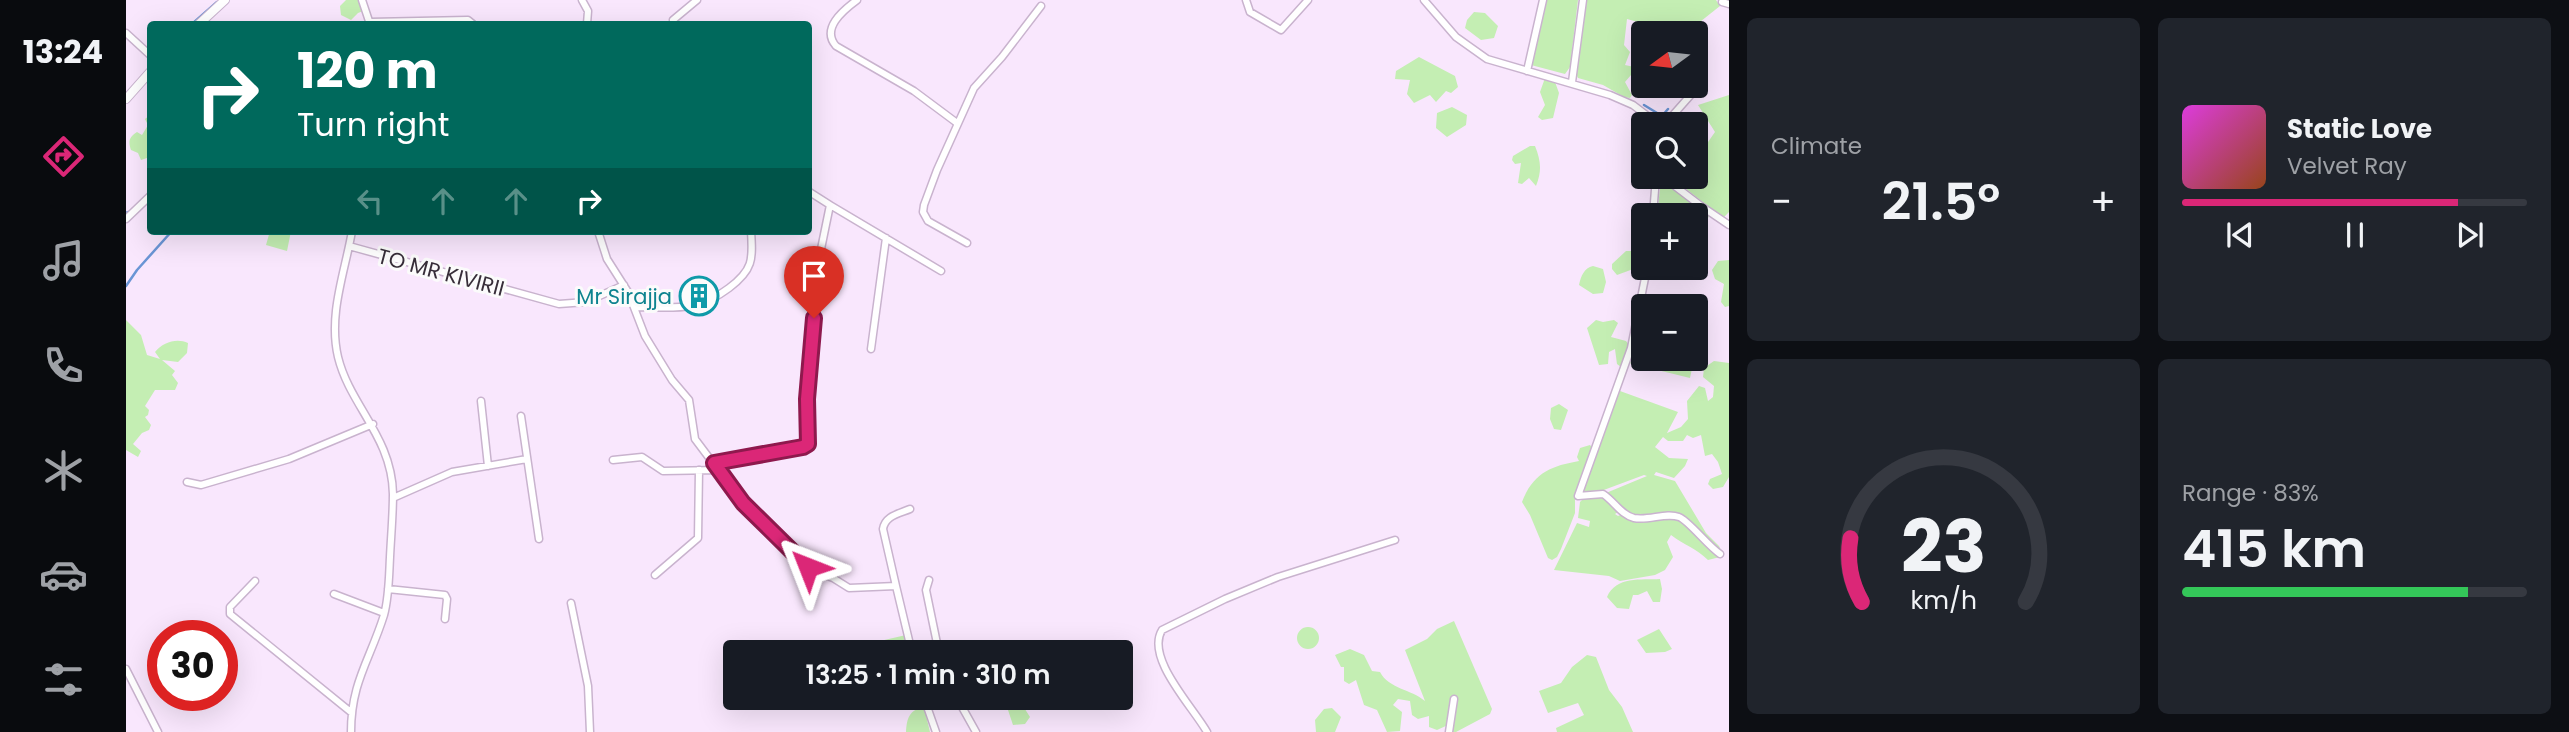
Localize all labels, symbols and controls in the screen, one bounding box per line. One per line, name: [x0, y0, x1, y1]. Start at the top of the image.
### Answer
north arrow: [1631, 21, 1708, 98]
map controls: [1631, 21, 1708, 371]
text: 13:24: [23, 29, 103, 74]
text: 120 m: [297, 37, 438, 105]
icon: right: [182, 49, 273, 140]
text: Turn right: [297, 102, 449, 147]
text: Static Love: [2287, 111, 2432, 147]
button: search: [1631, 112, 1708, 189]
text: Climate: [1771, 130, 1862, 162]
icon: directions: [39, 132, 88, 181]
text: Velvet Ray: [2287, 150, 2407, 182]
text: 21.5°: [1882, 165, 2000, 238]
text: −: [1771, 175, 1792, 228]
text: +: [2090, 175, 2116, 228]
icon: left: [351, 182, 389, 220]
icon: ahead: [424, 182, 462, 220]
icon: ahead: [497, 182, 535, 220]
icon: right: [570, 182, 608, 220]
button: +: [1631, 203, 1708, 280]
icon: previous: [2221, 216, 2259, 254]
icon: pause: [2336, 216, 2374, 254]
icon: next: [2451, 216, 2489, 254]
icon: music: [39, 236, 88, 285]
street label: TO MR KIVIRII: [374, 241, 508, 303]
pin: [784, 246, 844, 318]
icon: arrive: [795, 257, 833, 295]
building icon: Mr Sirajja: [678, 275, 720, 317]
place label: Mr Sirajja: [576, 282, 672, 311]
button: −: [1631, 294, 1708, 371]
icon: phone: [39, 341, 88, 390]
icon: climate: [39, 446, 88, 495]
text: Range · 83%: [2182, 477, 2319, 509]
text: 23: [1901, 497, 1986, 598]
text: 415 km: [2182, 512, 2366, 585]
position arrow: [771, 530, 845, 604]
icon: car: [39, 550, 88, 599]
text: km/h: [1910, 583, 1977, 618]
speed limit sign: 30: [147, 620, 238, 711]
icon: filters: [39, 655, 88, 704]
text: 13:25 · 1 min · 310 m: [806, 657, 1050, 693]

